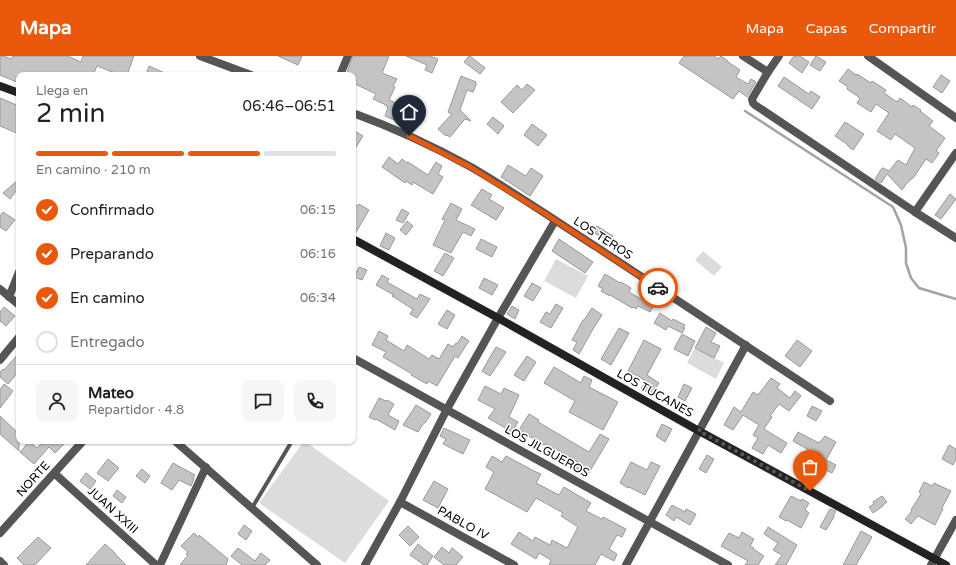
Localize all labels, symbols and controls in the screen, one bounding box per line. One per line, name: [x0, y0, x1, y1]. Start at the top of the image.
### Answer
text: Mapa: [20, 17, 72, 39]
text: Mapa: [746, 20, 784, 37]
text: Capas: [806, 20, 847, 37]
text: Compartir: [869, 20, 936, 37]
text: Llega en: [36, 83, 88, 99]
pin: [392, 95, 426, 136]
text: 06:46–06:51: [243, 97, 336, 115]
text: 2 min: [36, 98, 105, 129]
icon: home: [398, 101, 420, 123]
text: En camino · 210 m: [36, 162, 151, 178]
icon: check: [36, 199, 58, 221]
text: Confirmado: [70, 201, 154, 219]
text: 06:15: [300, 202, 336, 218]
street label: LOS TEROS: [571, 214, 635, 262]
icon: check: [36, 243, 58, 265]
text: Preparando: [70, 245, 154, 263]
text: 06:16: [300, 246, 336, 262]
courier: [638, 268, 678, 308]
icon: car: [647, 277, 669, 299]
icon: check: [36, 287, 58, 309]
text: En camino: [70, 289, 145, 307]
text: 06:34: [300, 290, 336, 306]
text: Entregado: [70, 333, 145, 351]
street label: LOS TUCANES: [614, 366, 696, 420]
button: person: [36, 380, 78, 422]
button: chat: [242, 380, 284, 422]
button: phone: [294, 380, 336, 422]
text: Mateo: [88, 384, 134, 402]
text: Repartidor · 4.8: [88, 402, 184, 418]
street label: LOS JILGUEROS: [502, 422, 592, 480]
pin: [793, 450, 827, 491]
icon: bag: [799, 456, 821, 478]
street label: NORTE: [13, 458, 53, 500]
street label: JUAN XXIII: [85, 484, 141, 536]
street label: PABLO IV: [435, 503, 492, 543]

